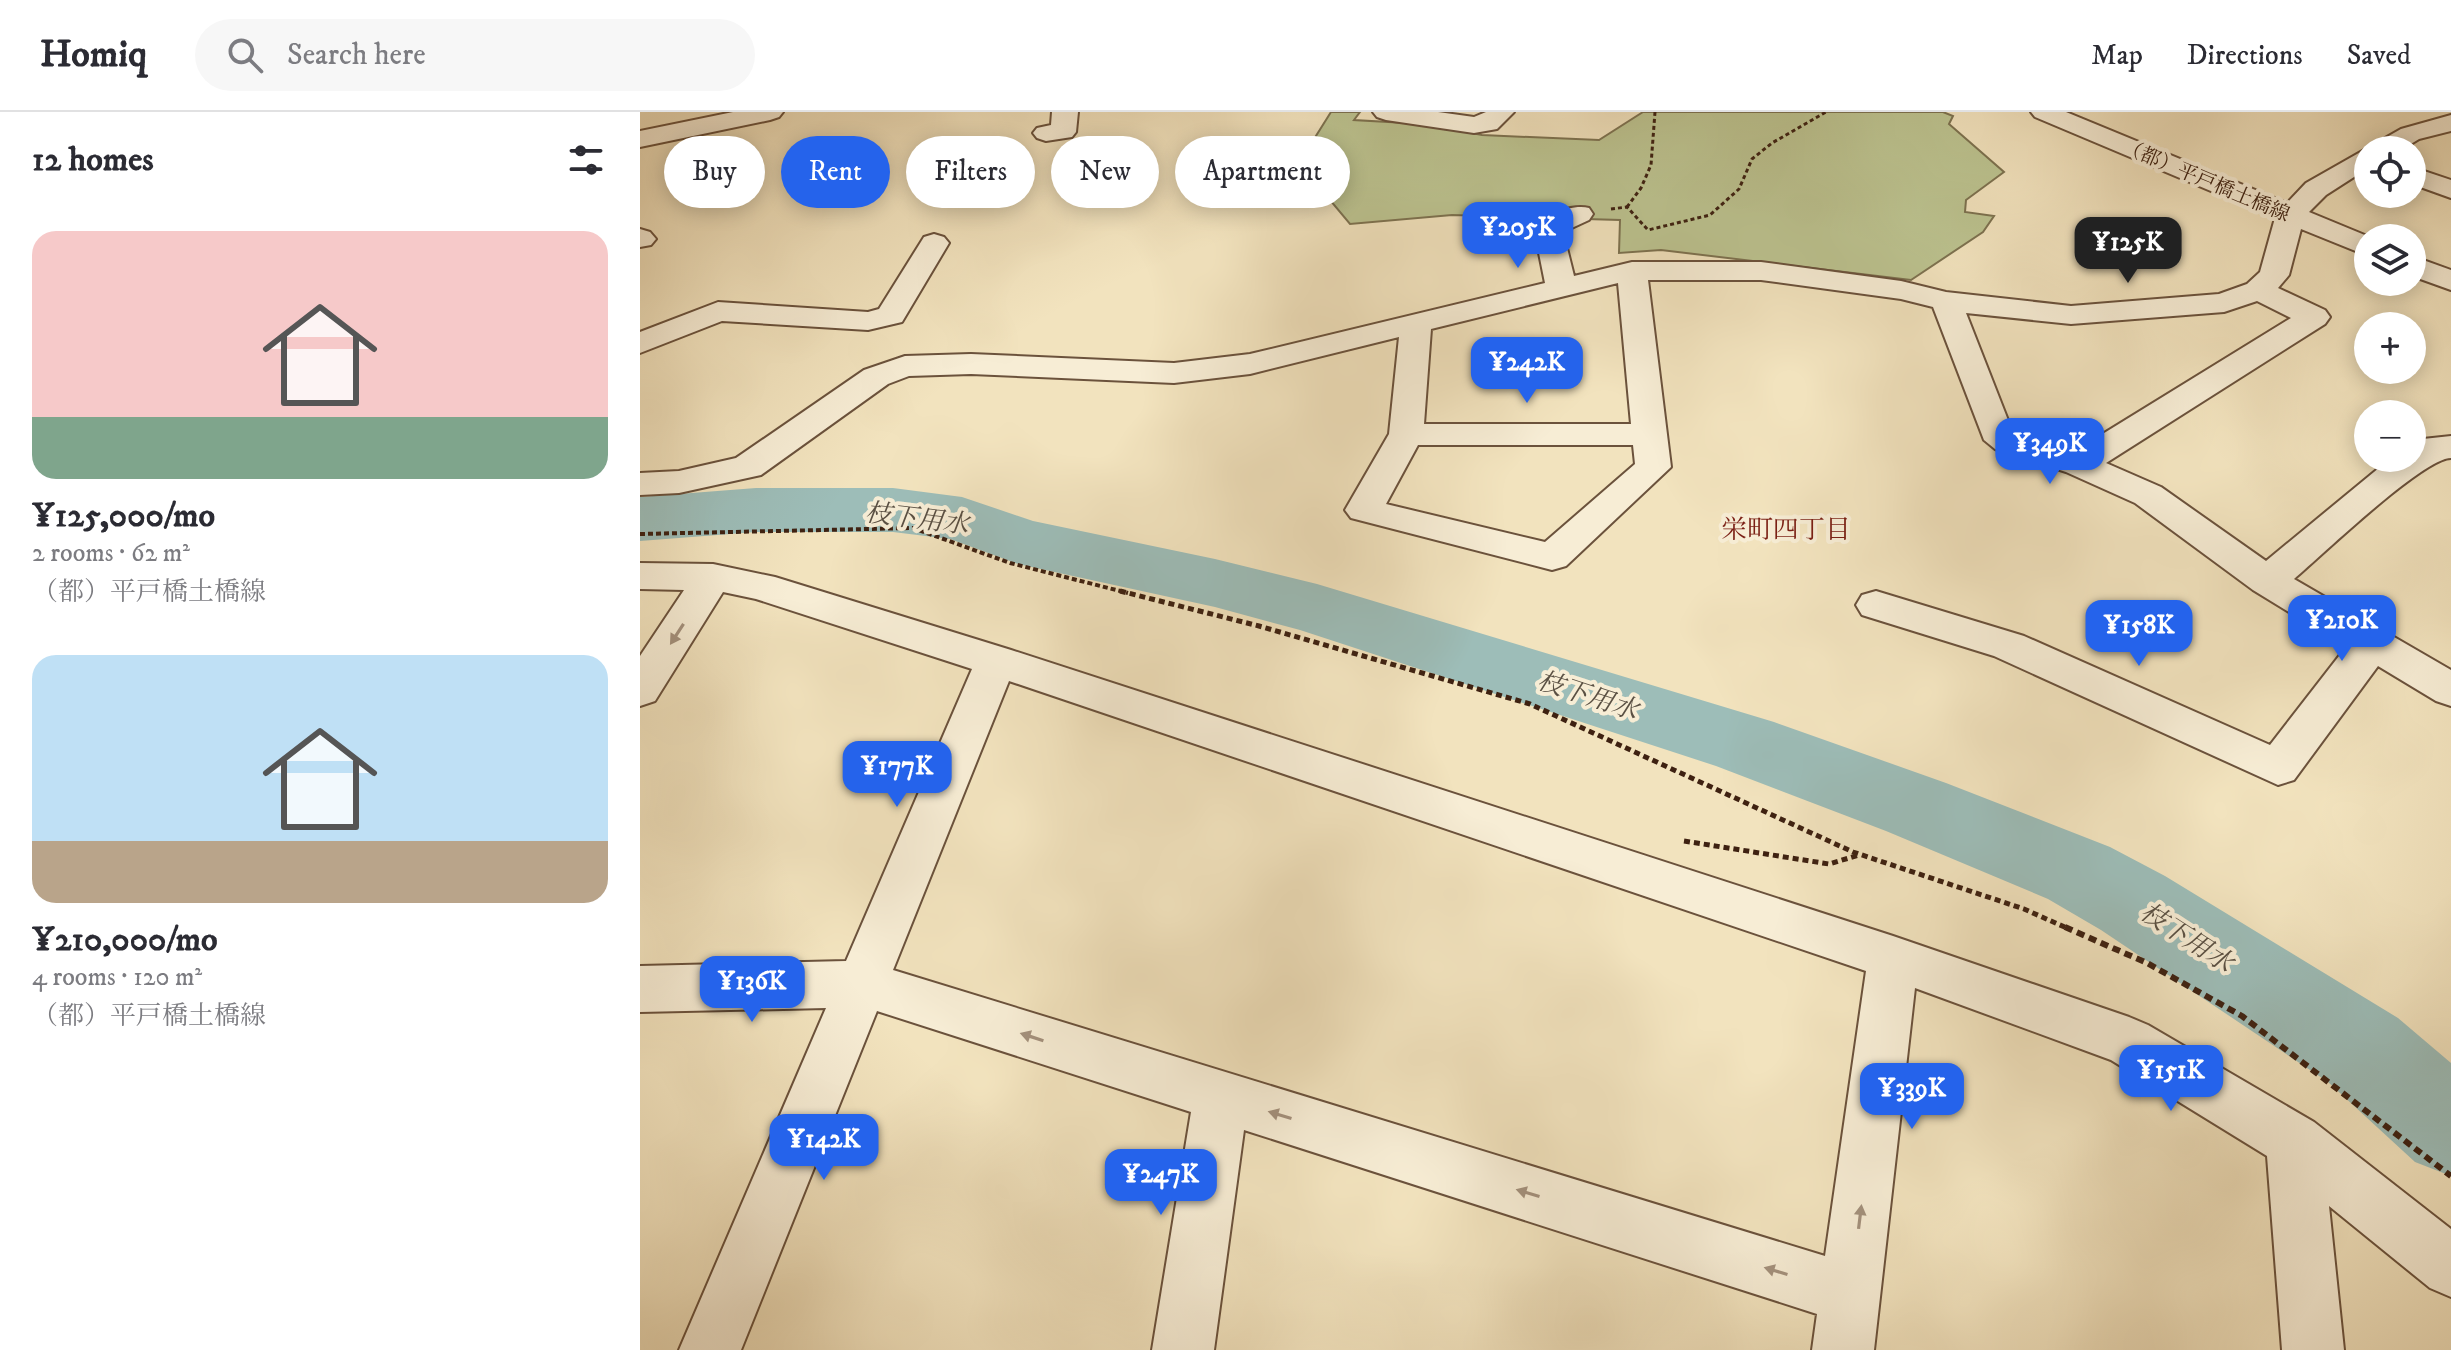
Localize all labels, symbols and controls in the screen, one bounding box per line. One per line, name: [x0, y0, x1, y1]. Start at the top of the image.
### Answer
search box: [195, 19, 755, 91]
text: Homiq: [40, 31, 147, 79]
icon: search: [223, 33, 267, 77]
text: Search here: [287, 37, 426, 74]
text: Map: [2091, 38, 2143, 73]
text: Directions: [2187, 38, 2303, 73]
text: Saved: [2347, 38, 2411, 73]
street label: （都）平戸橋土橋線: [2118, 135, 2293, 228]
chip: Buy: [664, 136, 765, 208]
chip: Rent: [781, 136, 890, 208]
chip: Filters: [906, 136, 1035, 208]
chip: New: [1051, 136, 1159, 208]
chip: Apartment: [1175, 136, 1350, 208]
map controls: [2354, 136, 2426, 472]
button: locate: [2354, 136, 2426, 208]
icon: filters: [564, 138, 608, 182]
text: 12 homes: [32, 139, 154, 181]
pin: ¥205K: [1462, 202, 1574, 270]
text: ¥205K: [1480, 211, 1556, 244]
pin: ¥125K: [2072, 217, 2184, 285]
button: layers: [2354, 224, 2426, 296]
text: ¥125K: [2093, 226, 2163, 259]
icon: home: [248, 283, 392, 427]
button: +: [2354, 312, 2426, 384]
pin: ¥242K: [1471, 337, 1583, 405]
text: ¥242K: [1489, 346, 1565, 379]
button: −: [2354, 400, 2426, 472]
pin: ¥349K: [1994, 418, 2106, 486]
text: ¥349K: [2013, 427, 2087, 460]
text: ¥125,000/mo: [32, 495, 215, 537]
water label: 枝下用水: [863, 497, 973, 543]
district label: 栄町四丁目: [1721, 514, 1851, 547]
text: 2 rooms · 62 m²: [32, 537, 190, 570]
text: （都）平戸橋土橋線: [32, 576, 266, 609]
pin: ¥210K: [2286, 595, 2398, 663]
pin: ¥158K: [2083, 600, 2195, 668]
text: ¥210K: [2306, 604, 2378, 637]
text: ¥158K: [2104, 609, 2174, 642]
one-way arrow: [670, 623, 684, 645]
water label: 枝下用水: [1533, 665, 1645, 729]
icon: home: [248, 707, 392, 851]
pin: ¥177K: [841, 741, 953, 809]
text: ¥177K: [861, 750, 933, 783]
water label: 枝下用水: [2134, 896, 2241, 982]
text: ¥210,000/mo: [32, 919, 217, 961]
pin: ¥136K: [696, 956, 808, 1024]
text: 4 rooms · 120 m²: [32, 961, 202, 994]
text: ¥136K: [718, 965, 786, 998]
text: （都）平戸橋土橋線: [32, 1000, 266, 1033]
one-way arrow: [1020, 1030, 1044, 1043]
pin: ¥151K: [2115, 1045, 2227, 1113]
text: ¥151K: [2137, 1054, 2205, 1087]
pin: ¥339K: [1856, 1063, 1968, 1131]
text: ¥339K: [1878, 1072, 1946, 1105]
one-way arrow: [1268, 1108, 1292, 1121]
pin: ¥142K: [768, 1114, 880, 1182]
text: ¥142K: [788, 1123, 861, 1156]
pin: ¥247K: [1105, 1149, 1217, 1217]
text: ¥247K: [1123, 1158, 1199, 1191]
one-way arrow: [1516, 1186, 1540, 1199]
one-way arrow: [1854, 1204, 1867, 1229]
one-way arrow: [1764, 1264, 1788, 1277]

